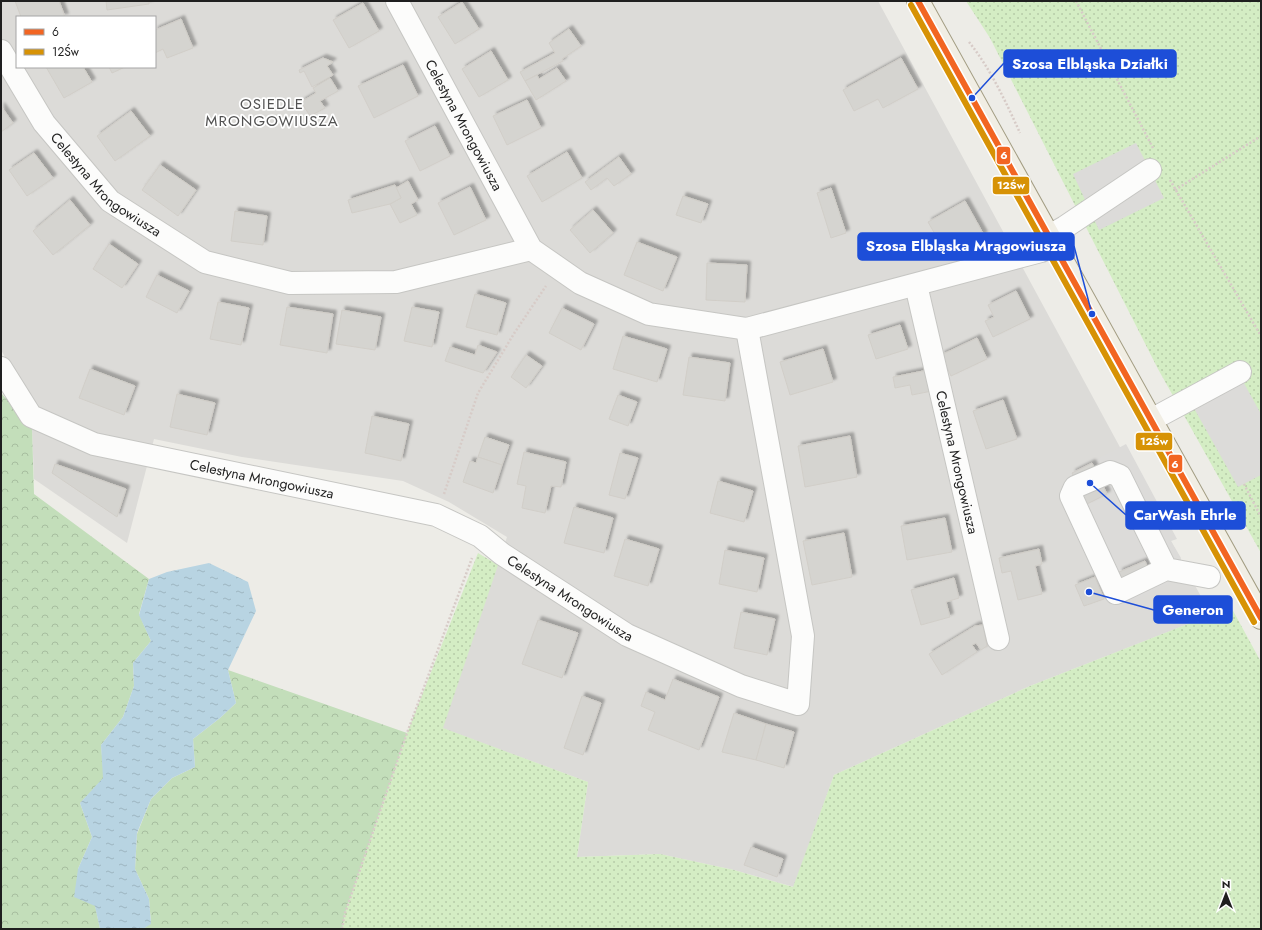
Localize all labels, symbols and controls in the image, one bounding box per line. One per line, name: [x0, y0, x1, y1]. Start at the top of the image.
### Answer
legend: [16, 16, 156, 68]
text: 6: [52, 23, 59, 41]
text: 12Św: [52, 43, 80, 61]
callout: Szosa Elbląska Działki: [1004, 50, 1176, 77]
text: Szosa Elbląska Działki: [1012, 53, 1168, 75]
street label: Celestyna Mrongowiusza: [420, 56, 508, 194]
district label: OSIEDLE MRONGOWIUSZA: [205, 93, 339, 132]
street label: Celestyna Mrongowiusza: [46, 128, 165, 241]
line badge: 6: [996, 146, 1011, 165]
text: 6: [1000, 147, 1008, 163]
line badge: 12Św: [992, 176, 1030, 195]
text: 12Św: [997, 177, 1026, 193]
callout: Szosa Elbląska Mrągowiusza: [858, 233, 1074, 260]
text: Szosa Elbląska Mrągowiusza: [866, 235, 1066, 257]
street label: Celestyna Mrongowiusza: [931, 389, 983, 536]
line badge: 12Św: [1135, 432, 1173, 451]
text: 12Św: [1140, 433, 1169, 449]
street label: Celestyna Mrongowiusza: [188, 454, 336, 504]
line badge: 6: [1168, 454, 1183, 473]
text: 6: [1171, 456, 1179, 472]
callout: CarWash Ehrle: [1126, 502, 1245, 529]
text: CarWash Ehrle: [1133, 504, 1237, 526]
street label: Celestyna Mrongowiusza: [503, 550, 636, 646]
callout: Generon: [1154, 596, 1232, 623]
text: Generon: [1162, 599, 1224, 621]
north arrow: [1206, 874, 1246, 914]
text: N: [1222, 876, 1230, 892]

